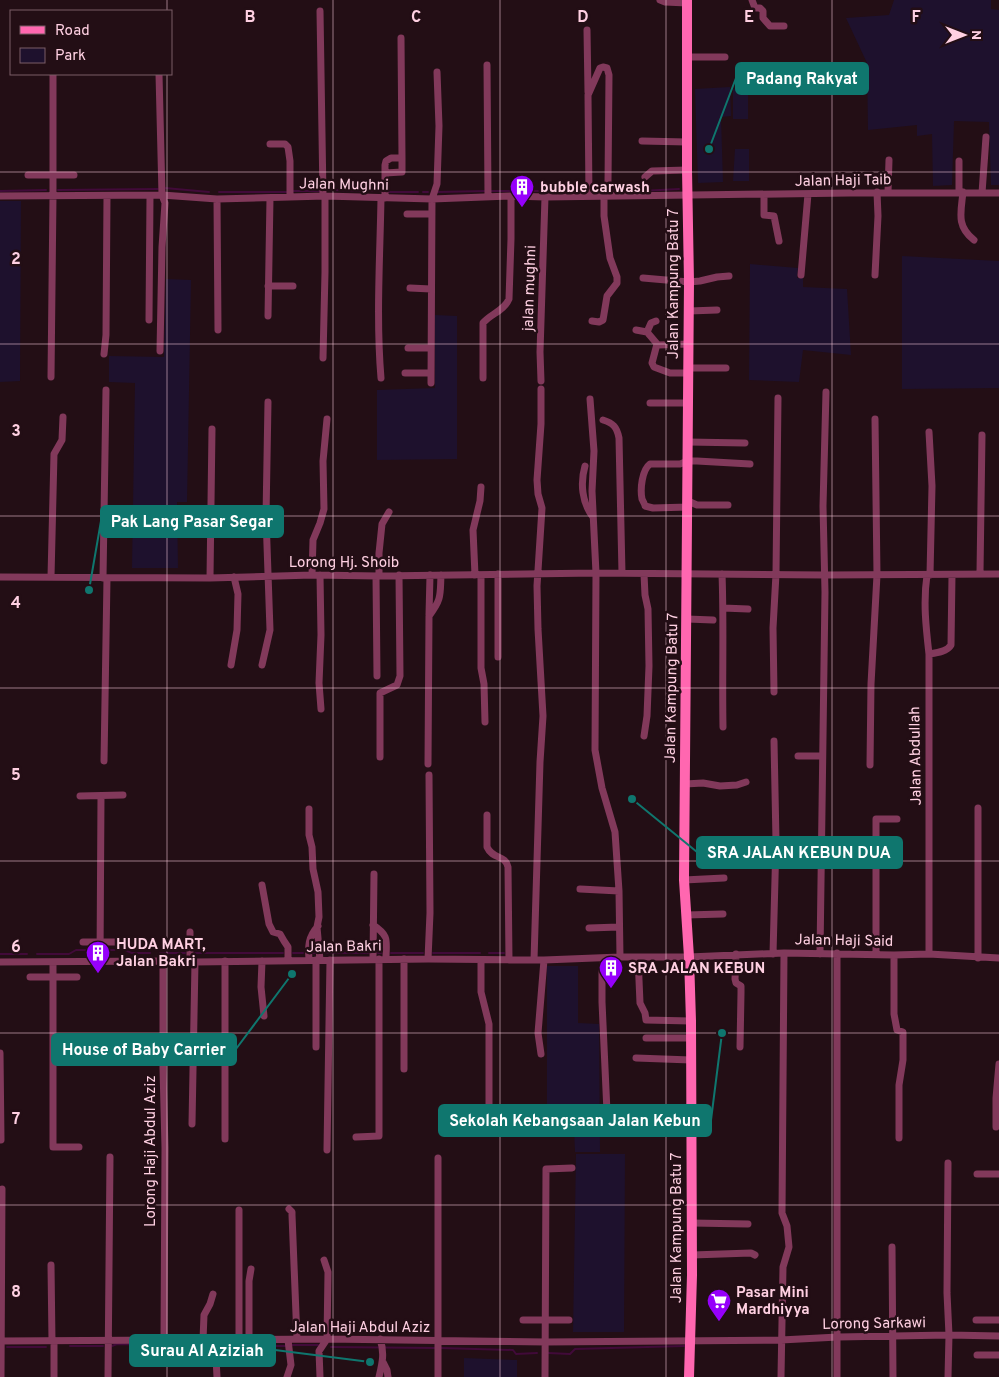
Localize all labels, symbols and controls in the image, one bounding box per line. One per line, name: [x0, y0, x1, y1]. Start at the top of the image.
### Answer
text: B: [244, 8, 256, 28]
text: C: [411, 8, 421, 28]
text: D: [577, 8, 589, 28]
text: E: [744, 8, 754, 28]
text: F: [911, 8, 921, 28]
legend: [10, 10, 172, 75]
north arrow: [939, 10, 989, 60]
text: Road: [55, 22, 90, 41]
text: N: [967, 30, 984, 40]
text: Park: [55, 47, 86, 66]
callout: Padang Rakyat: [736, 63, 868, 94]
text: Padang Rakyat: [746, 70, 858, 90]
street label: Jalan Haji Taib: [794, 171, 892, 192]
building icon: bubble carwash: [509, 174, 535, 208]
street label: Jalan Mughni: [299, 175, 389, 196]
place label: bubble carwash: [540, 179, 650, 198]
street label: Jalan Kampung Batu 7: [665, 209, 684, 359]
street label: jalan mughni: [519, 245, 541, 332]
text: 2: [11, 250, 21, 270]
text: 3: [11, 422, 21, 442]
callout: Pak Lang Pasar Segar: [101, 506, 283, 537]
text: Pak Lang Pasar Segar: [111, 513, 274, 533]
street label: Lorong Hj. Shoib: [289, 554, 399, 573]
text: 4: [11, 594, 21, 614]
street label: Jalan Kampung Batu 7: [662, 612, 683, 763]
street label: Jalan Abdullah: [906, 706, 927, 806]
text: 5: [11, 766, 21, 786]
callout: SRA JALAN KEBUN DUA: [697, 837, 902, 868]
text: SRA JALAN KEBUN DUA: [707, 844, 891, 864]
street label: Jalan Haji Said: [794, 931, 893, 952]
place label: HUDA MART, Jalan Bakri: [116, 936, 206, 972]
street label: Jalan Bakri: [306, 937, 382, 958]
text: 6: [11, 938, 21, 958]
building icon: HUDA MART, Jalan Bakri: [85, 940, 111, 974]
building icon: SRA JALAN KEBUN: [598, 955, 624, 989]
place label: SRA JALAN KEBUN: [628, 960, 765, 979]
callout: House of Baby Carrier: [52, 1034, 236, 1065]
text: House of Baby Carrier: [62, 1041, 226, 1061]
street label: Lorong Haji Abdul Aziz: [142, 1075, 161, 1227]
callout: Sekolah Kebangsaan Jalan Kebun: [439, 1105, 711, 1136]
text: 7: [12, 1110, 20, 1130]
text: Sekolah Kebangsaan Jalan Kebun: [449, 1112, 701, 1132]
street label: Jalan Kampung Batu 7: [668, 1153, 687, 1303]
text: 8: [11, 1283, 21, 1303]
place label: Pasar Mini Mardhiyya: [736, 1284, 810, 1320]
supermarket icon: Pasar Mini Mardhiyya: [706, 1288, 732, 1322]
street label: Lorong Sarkawi: [822, 1314, 926, 1335]
street label: Jalan Haji Abdul Aziz: [290, 1319, 430, 1338]
callout: Surau Al Aziziah: [130, 1335, 275, 1366]
text: Surau Al Aziziah: [140, 1342, 264, 1362]

